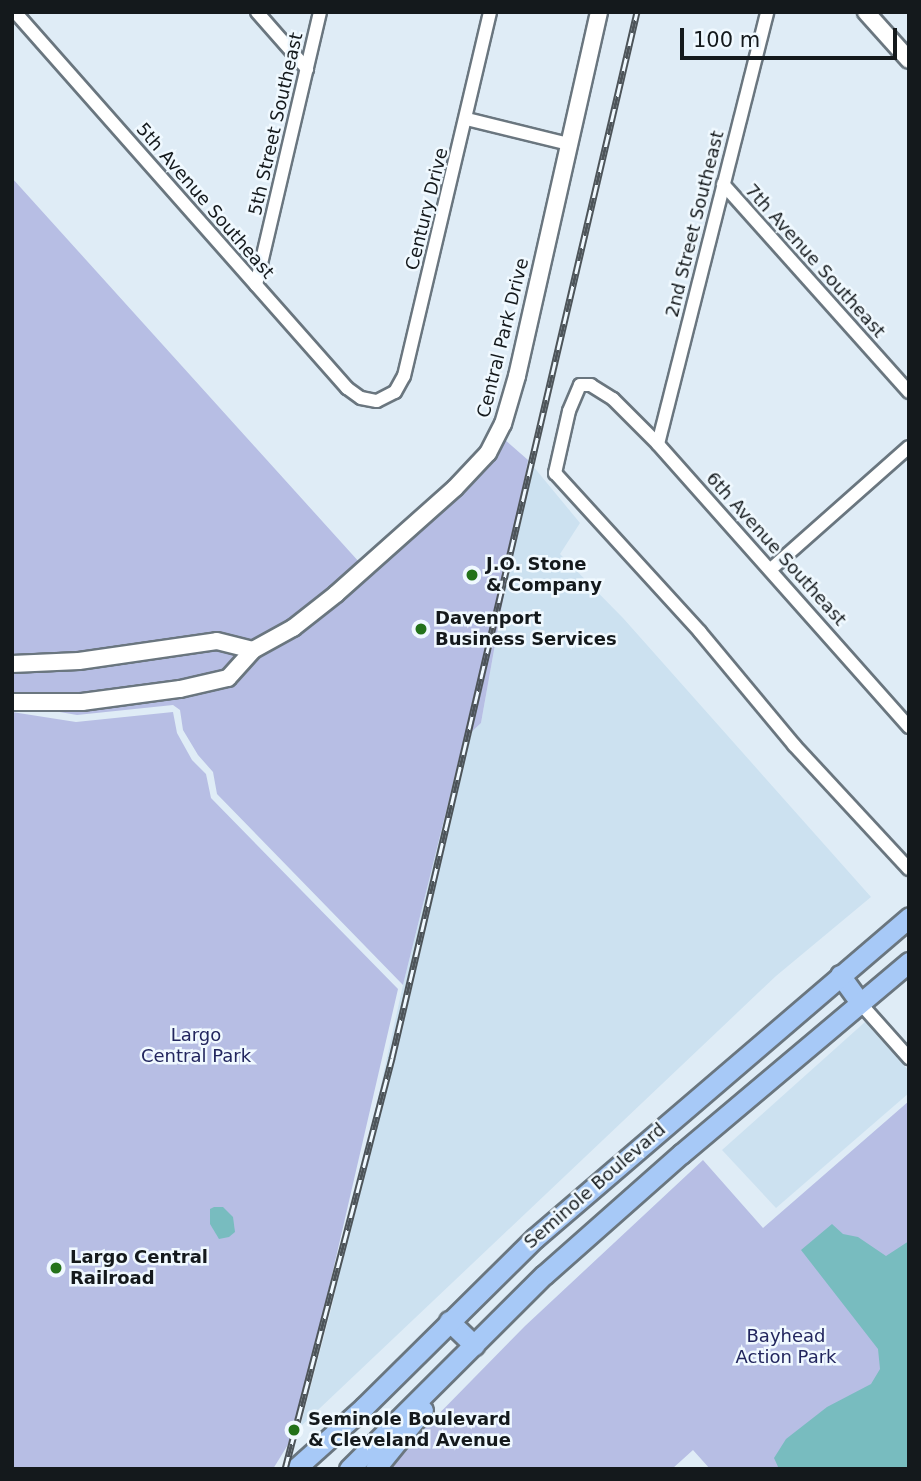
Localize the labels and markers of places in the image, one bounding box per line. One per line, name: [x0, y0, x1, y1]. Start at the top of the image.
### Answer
place label: J.O. Stone & Company: [486, 554, 602, 596]
marker: J.O. Stone & Company: [464, 567, 480, 583]
place label: Davenport Business Services: [435, 608, 617, 650]
marker: Davenport Business Services: [413, 621, 429, 637]
place label: Largo Central Railroad: [70, 1247, 208, 1290]
marker: Largo Central Railroad: [48, 1260, 64, 1276]
place label: Seminole Boulevard & Cleveland Avenue: [308, 1409, 511, 1452]
marker: Seminole Boulevard & Cleveland Avenue: [286, 1422, 302, 1438]

